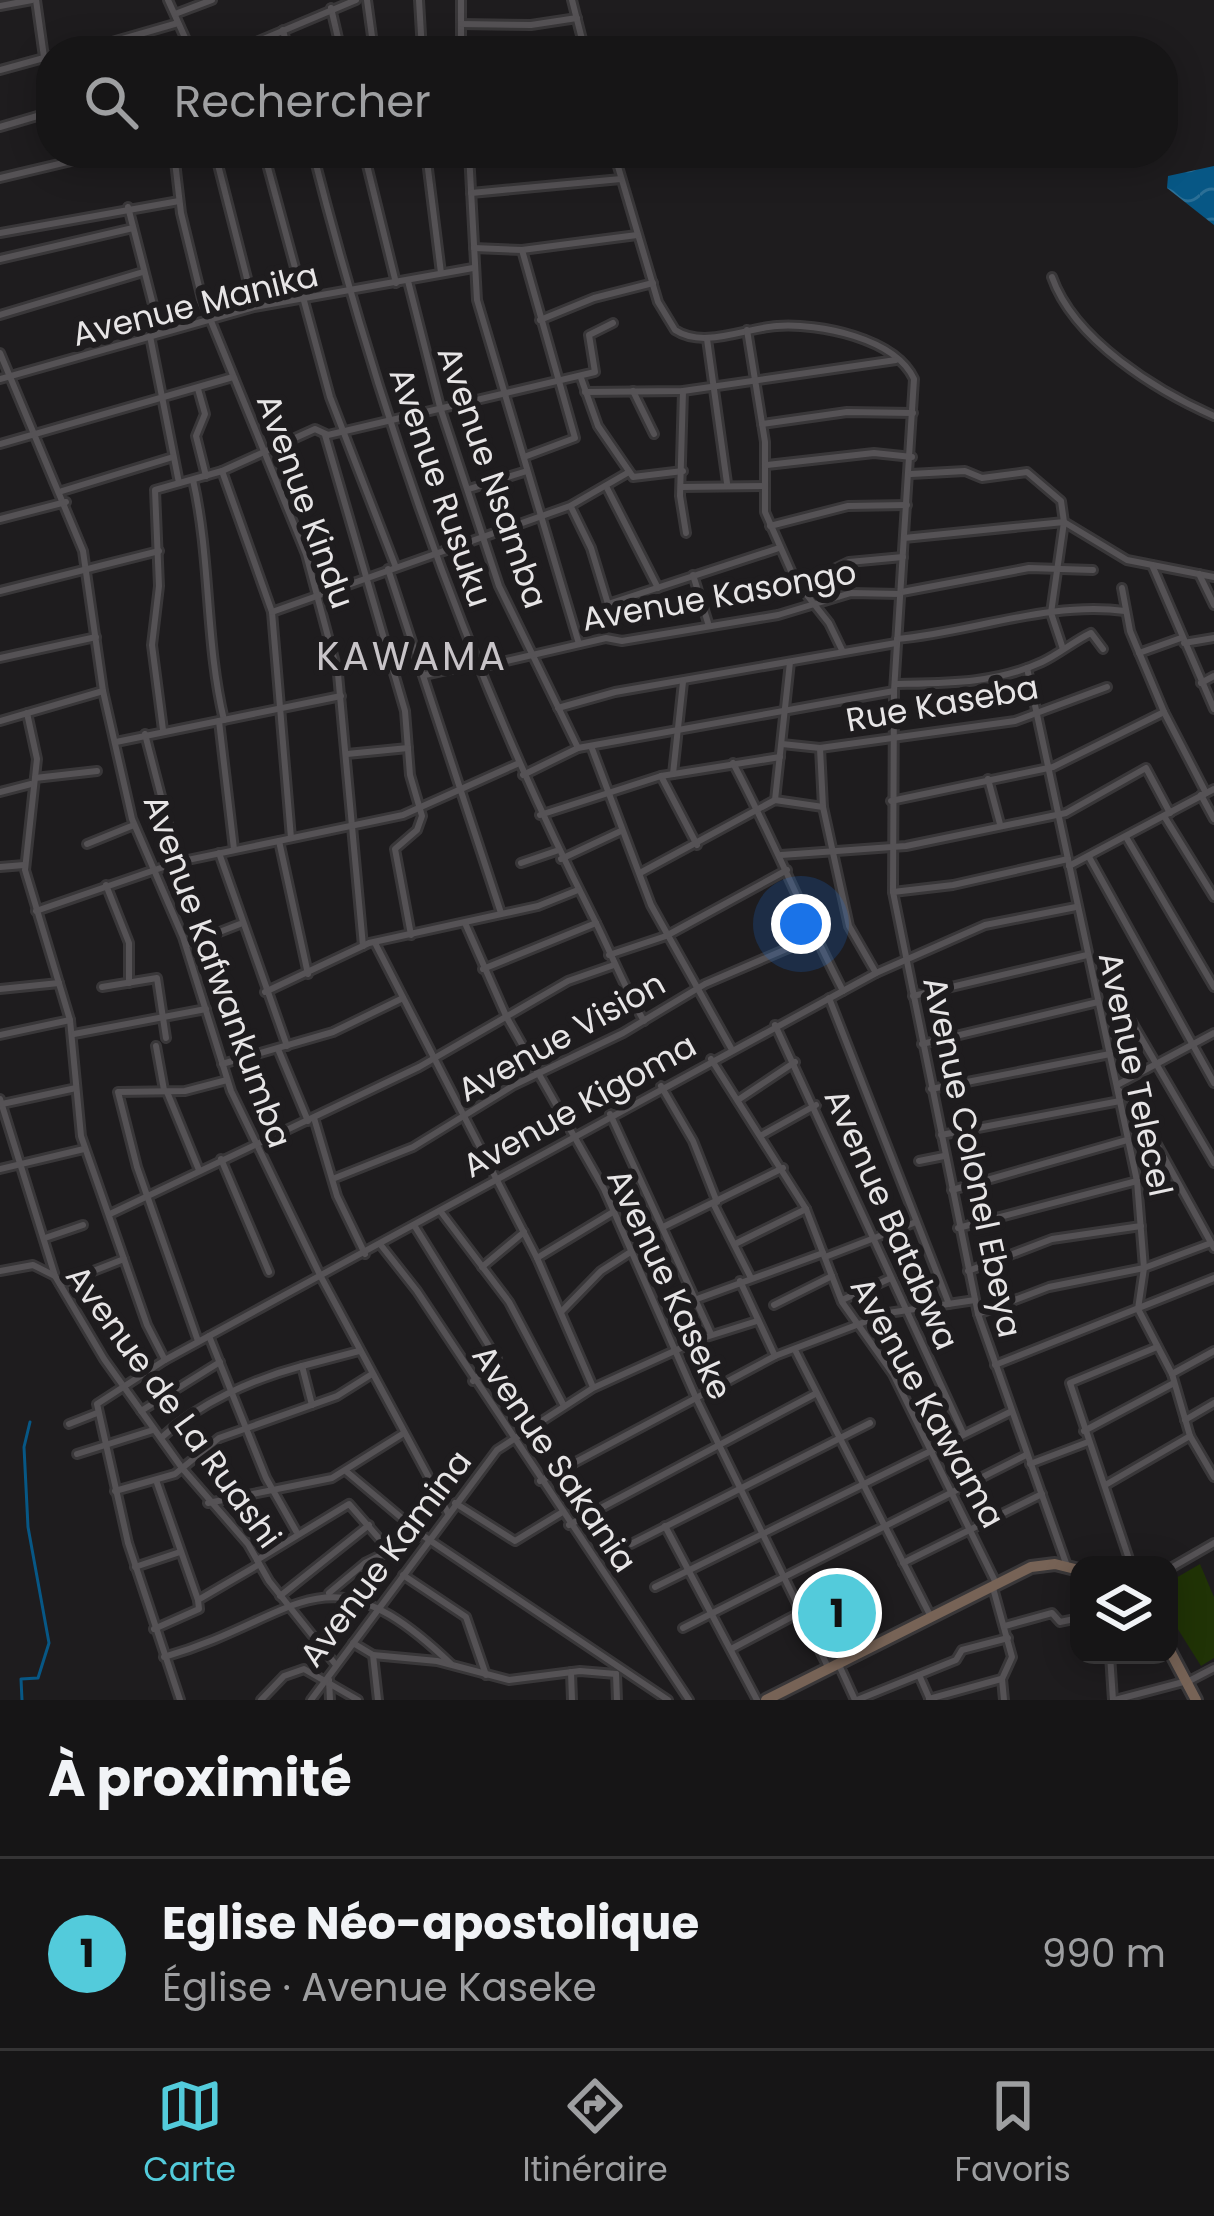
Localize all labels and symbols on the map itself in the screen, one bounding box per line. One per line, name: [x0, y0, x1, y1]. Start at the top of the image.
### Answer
street label: Avenue Manika: [67, 251, 323, 358]
street label: Avenue Nsamba: [426, 340, 559, 614]
street label: Avenue Rusuku: [378, 361, 504, 613]
street label: Avenue Kindu: [245, 387, 366, 615]
street label: Avenue Kasongo: [578, 548, 860, 643]
district label: KAWAMA: [316, 629, 508, 684]
street label: Rue Kaseba: [842, 663, 1042, 744]
street label: Avenue Kafwankumba: [132, 788, 303, 1154]
your location: [771, 894, 831, 954]
street label: Avenue Telecel: [1087, 948, 1184, 1200]
street label: Avenue Vision: [449, 960, 674, 1113]
street label: Avenue Colonel Ebeya: [911, 972, 1034, 1342]
street label: Avenue Kigoma: [454, 1022, 704, 1189]
street label: Avenue Batabwa: [813, 1081, 970, 1357]
street label: Avenue Kaseke: [595, 1161, 744, 1407]
street label: Avenue de La Ruashi: [55, 1255, 292, 1557]
street label: Avenue Kawama: [839, 1268, 1016, 1536]
street label: Avenue Sakania: [461, 1335, 648, 1581]
street label: Avenue Kamina: [288, 1440, 483, 1676]
pin: 1: [798, 1568, 876, 1658]

